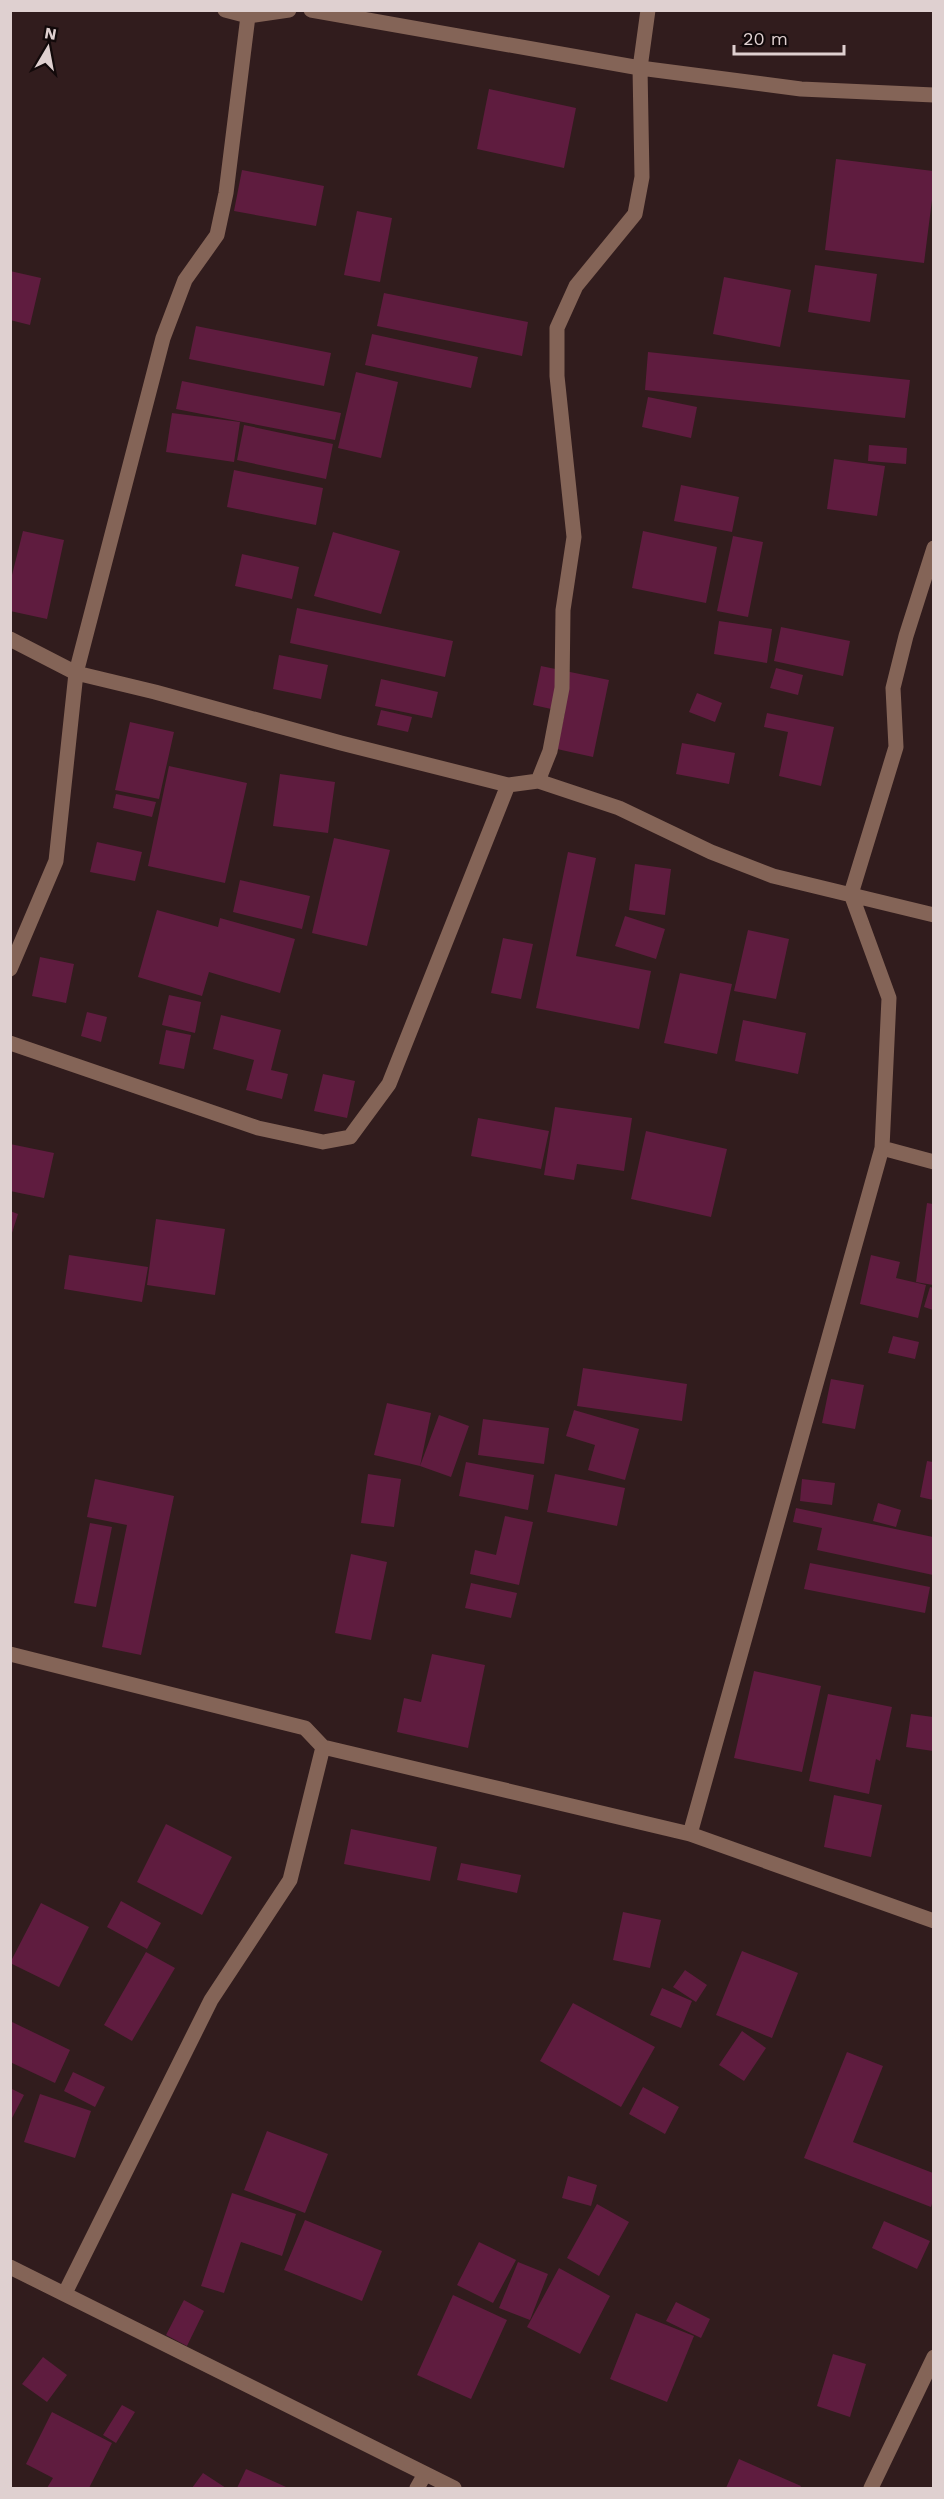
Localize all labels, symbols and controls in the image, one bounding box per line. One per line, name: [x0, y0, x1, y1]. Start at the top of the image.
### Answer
north arrow: [18, 18, 78, 78]
scale bar: [734, 18, 844, 56]
text: N: [43, 23, 58, 44]
text: 20 m: [743, 28, 788, 49]

